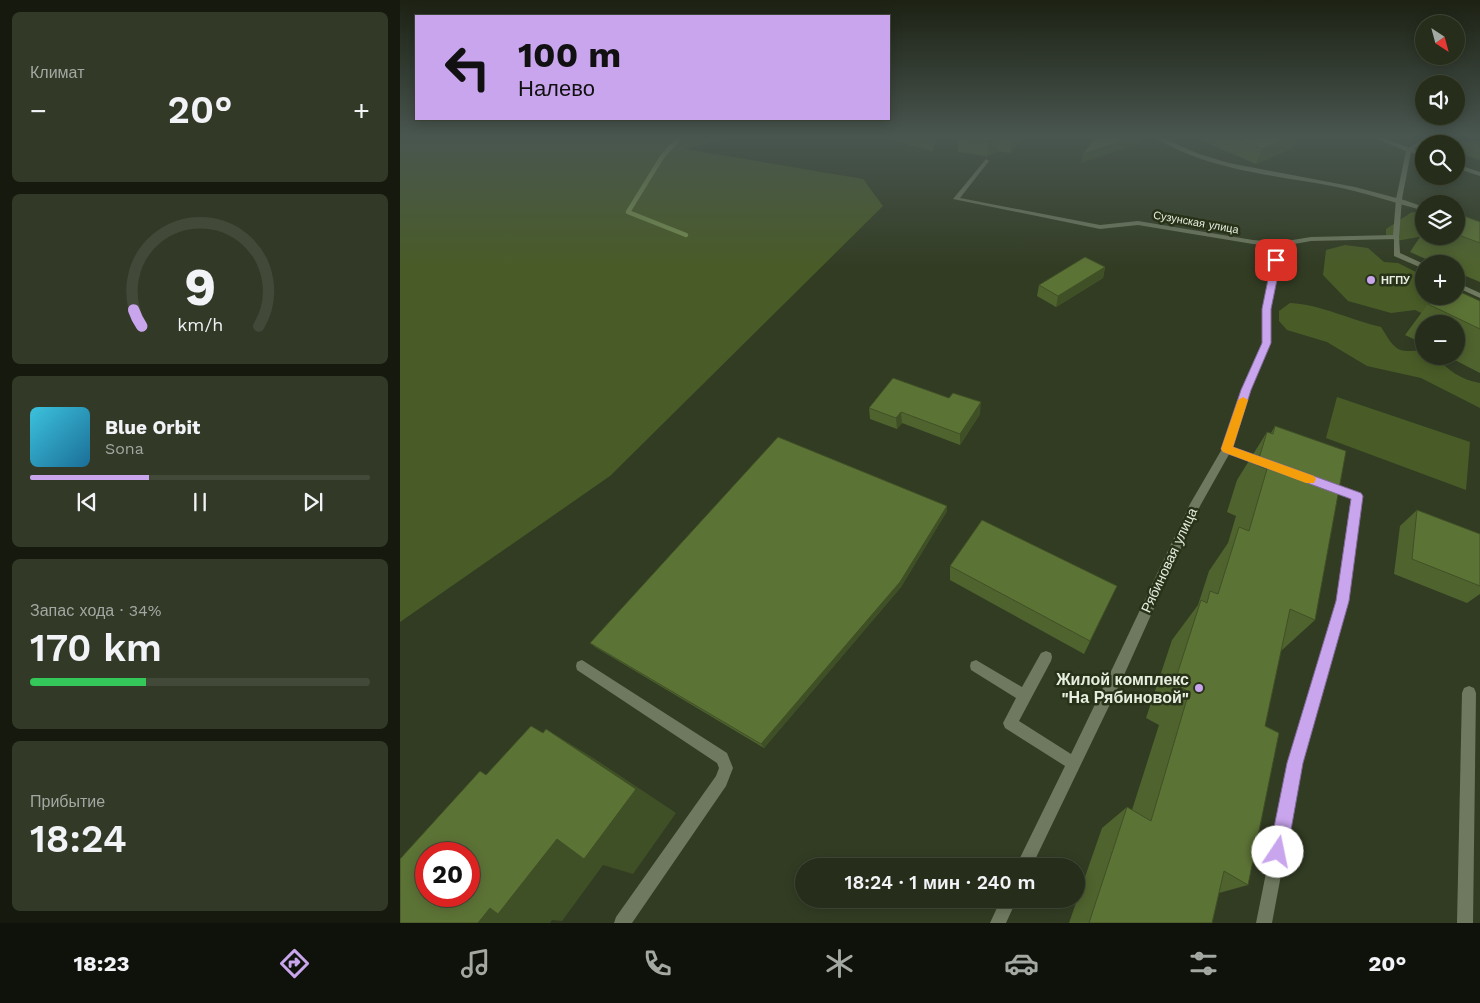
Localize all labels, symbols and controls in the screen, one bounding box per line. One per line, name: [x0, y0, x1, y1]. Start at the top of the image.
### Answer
north arrow: [1415, 15, 1465, 65]
map controls: [1415, 15, 1465, 365]
text: 100 m: [518, 34, 621, 76]
icon: left: [435, 35, 500, 100]
text: Климат: [30, 63, 84, 82]
button: sound: [1415, 75, 1465, 125]
text: Налево: [518, 76, 595, 101]
text: 20°: [168, 88, 232, 132]
text: −: [30, 94, 47, 127]
text: +: [353, 94, 370, 127]
button: search: [1415, 135, 1465, 185]
button: layers: [1415, 195, 1465, 245]
street label: Сузунская улица: [1152, 209, 1241, 237]
pin: [1255, 239, 1297, 281]
icon: arrive: [1262, 246, 1290, 274]
button: +: [1415, 255, 1465, 305]
text: 9: [184, 257, 216, 318]
marker: НГПУ: [1365, 274, 1377, 286]
place label: НГПУ: [1381, 274, 1410, 287]
text: km/h: [177, 314, 223, 335]
button: −: [1415, 315, 1465, 365]
text: Blue Orbit: [105, 416, 200, 439]
text: Sona: [105, 439, 144, 458]
icon: previous: [73, 488, 101, 516]
icon: pause: [186, 488, 214, 516]
icon: next: [299, 488, 327, 516]
street label: Рябиновая улица: [1138, 505, 1200, 615]
text: Запас хода · 34%: [30, 601, 162, 620]
text: 170 km: [30, 626, 162, 670]
place label: Жилой комплекс "На Рябиновой": [1055, 670, 1189, 707]
marker: Жилой комплекс "На Рябиновой": [1193, 682, 1205, 694]
text: Прибытие: [30, 792, 105, 811]
text: 18:24: [30, 817, 127, 861]
position arrow: [1251, 825, 1303, 877]
speed limit sign: 20: [415, 842, 480, 907]
text: 18:24 · 1 мин · 240 m: [845, 871, 1035, 894]
icon: directions: [277, 946, 312, 981]
icon: music: [458, 946, 493, 981]
icon: phone: [640, 946, 675, 981]
icon: climate: [822, 946, 857, 981]
icon: car: [1004, 946, 1039, 981]
icon: filters: [1186, 946, 1221, 981]
text: 18:23: [73, 951, 130, 976]
text: 20°: [1368, 951, 1406, 976]

